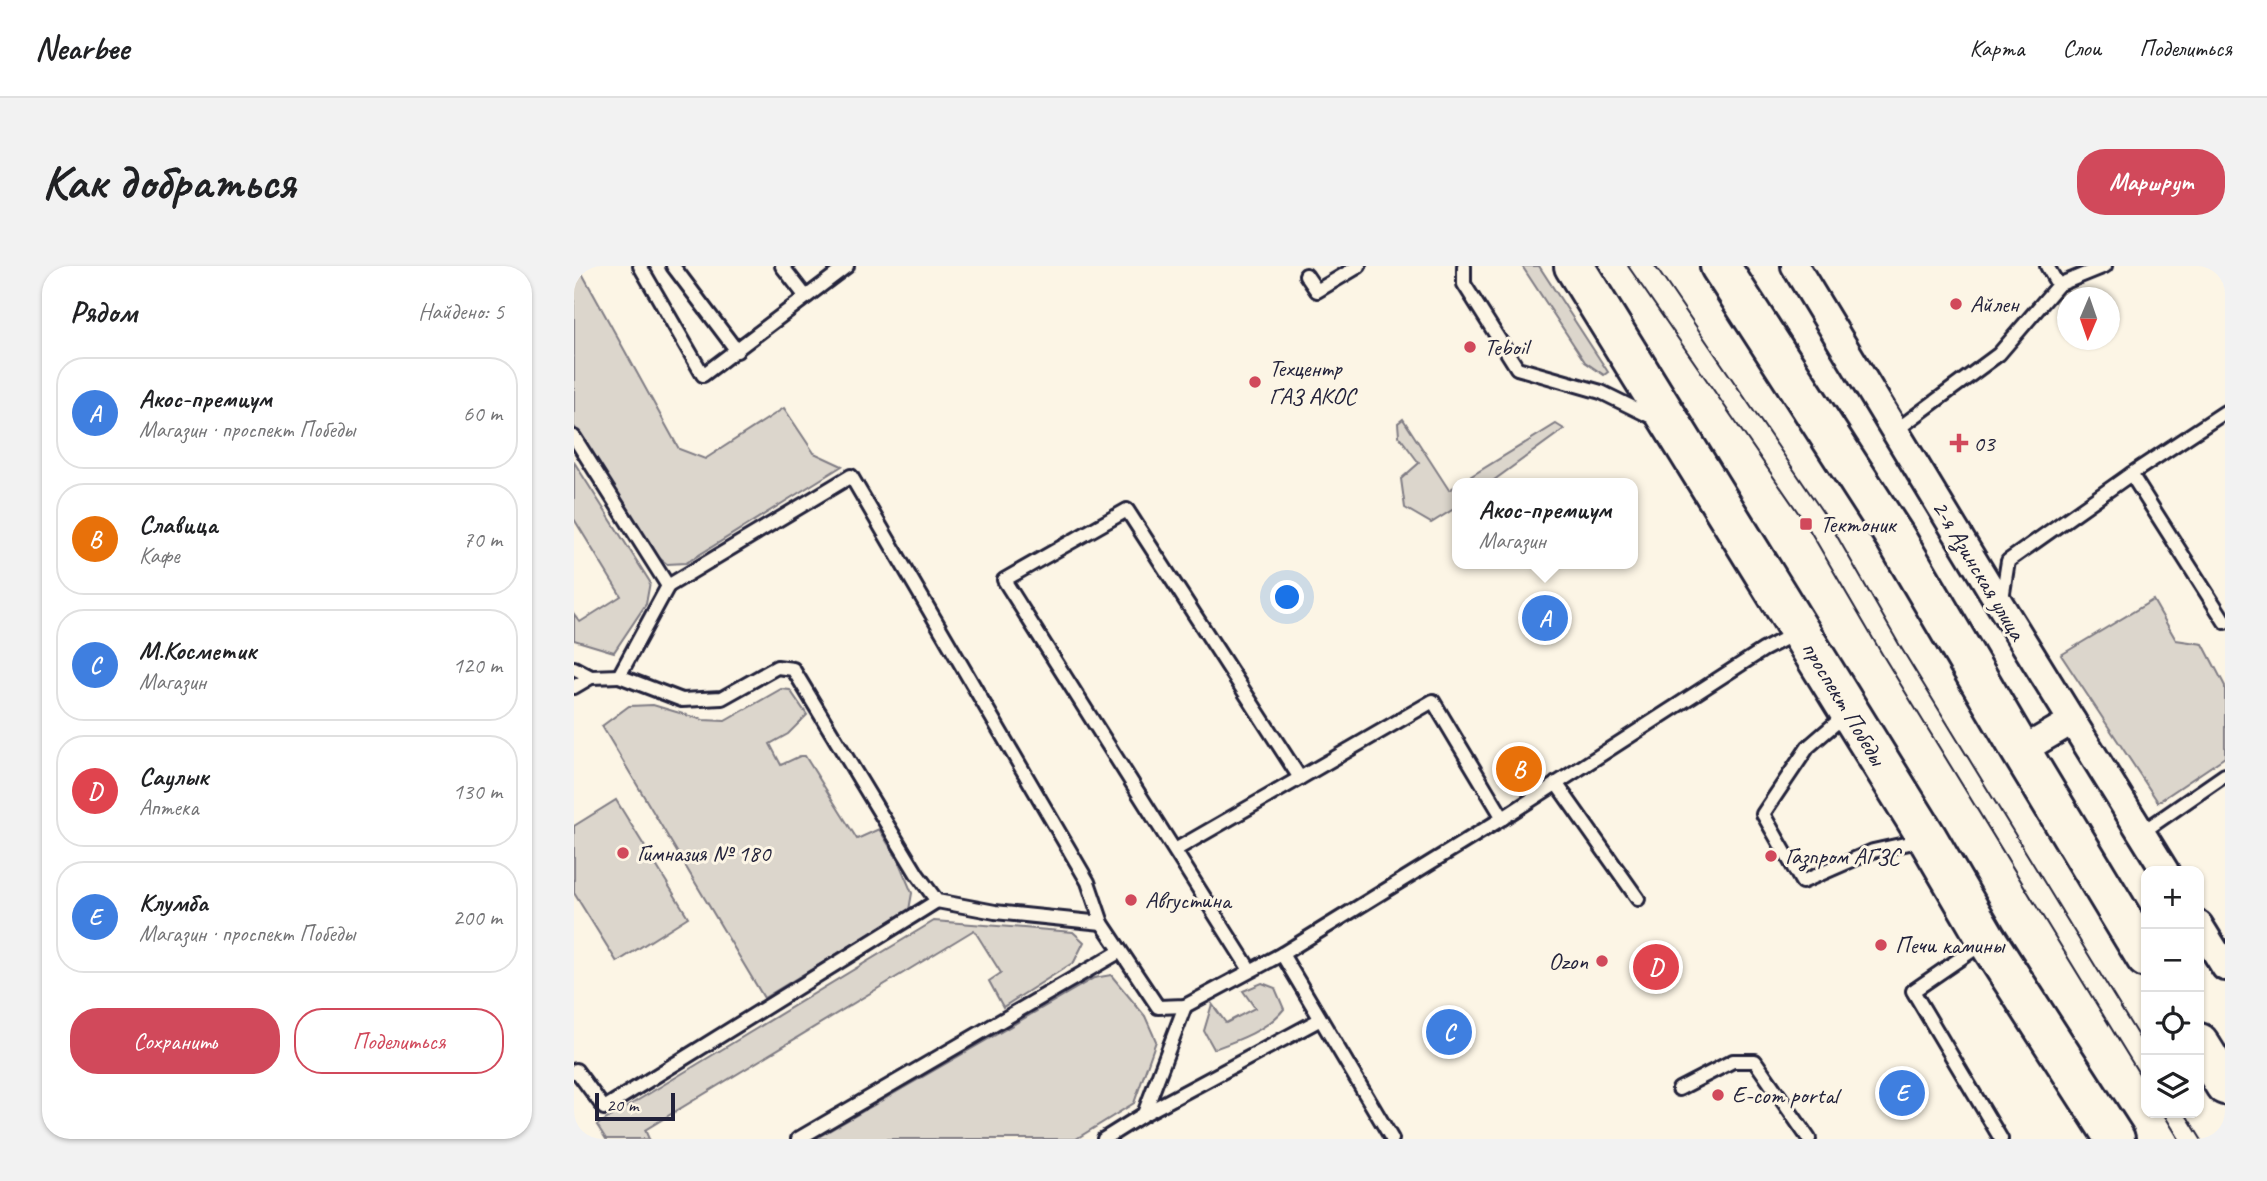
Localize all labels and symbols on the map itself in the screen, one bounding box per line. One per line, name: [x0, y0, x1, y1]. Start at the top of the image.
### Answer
north arrow: [2057, 287, 2120, 350]
place label: Айлен: [1970, 289, 2020, 319]
marker: Айлен: [1948, 296, 1964, 312]
place label: Teboil: [1484, 332, 1532, 362]
marker: Teboil: [1462, 339, 1478, 355]
place label: Техцентр ГАЗ АКОС: [1269, 353, 1358, 411]
marker: Техцентр ГАЗ АКОС: [1247, 374, 1263, 390]
place label: 03: [1973, 428, 1997, 458]
marker: 03: [1951, 435, 1967, 451]
street label: 2-я Азинская улица: [1925, 494, 2033, 647]
place label: Тектоник: [1820, 509, 1898, 539]
marker: Тектоник: [1798, 516, 1814, 532]
your location: [1270, 580, 1304, 614]
pin: A: [1522, 592, 1568, 644]
street label: проспект Победы: [1795, 635, 1894, 772]
pin: B: [1496, 743, 1542, 795]
place label: Гимназия № 180: [637, 838, 772, 868]
place label: Газпром АГЗС: [1785, 841, 1902, 872]
marker: Гимназия № 180: [615, 845, 631, 861]
marker: Газпром АГЗС: [1763, 848, 1779, 864]
place label: Августина: [1145, 885, 1233, 915]
marker: Августина: [1123, 892, 1139, 908]
place label: Печи камины: [1895, 930, 2007, 960]
marker: Печи камины: [1873, 937, 1889, 953]
pin: D: [1633, 941, 1679, 993]
place label: Ozon: [1549, 946, 1588, 976]
marker: Ozon: [1594, 953, 1610, 969]
pin: C: [1426, 1006, 1472, 1058]
pin: E: [1879, 1067, 1925, 1119]
place label: E-com portal: [1732, 1080, 1842, 1110]
marker: E-com portal: [1710, 1087, 1726, 1103]
scale bar: [595, 1090, 676, 1122]

